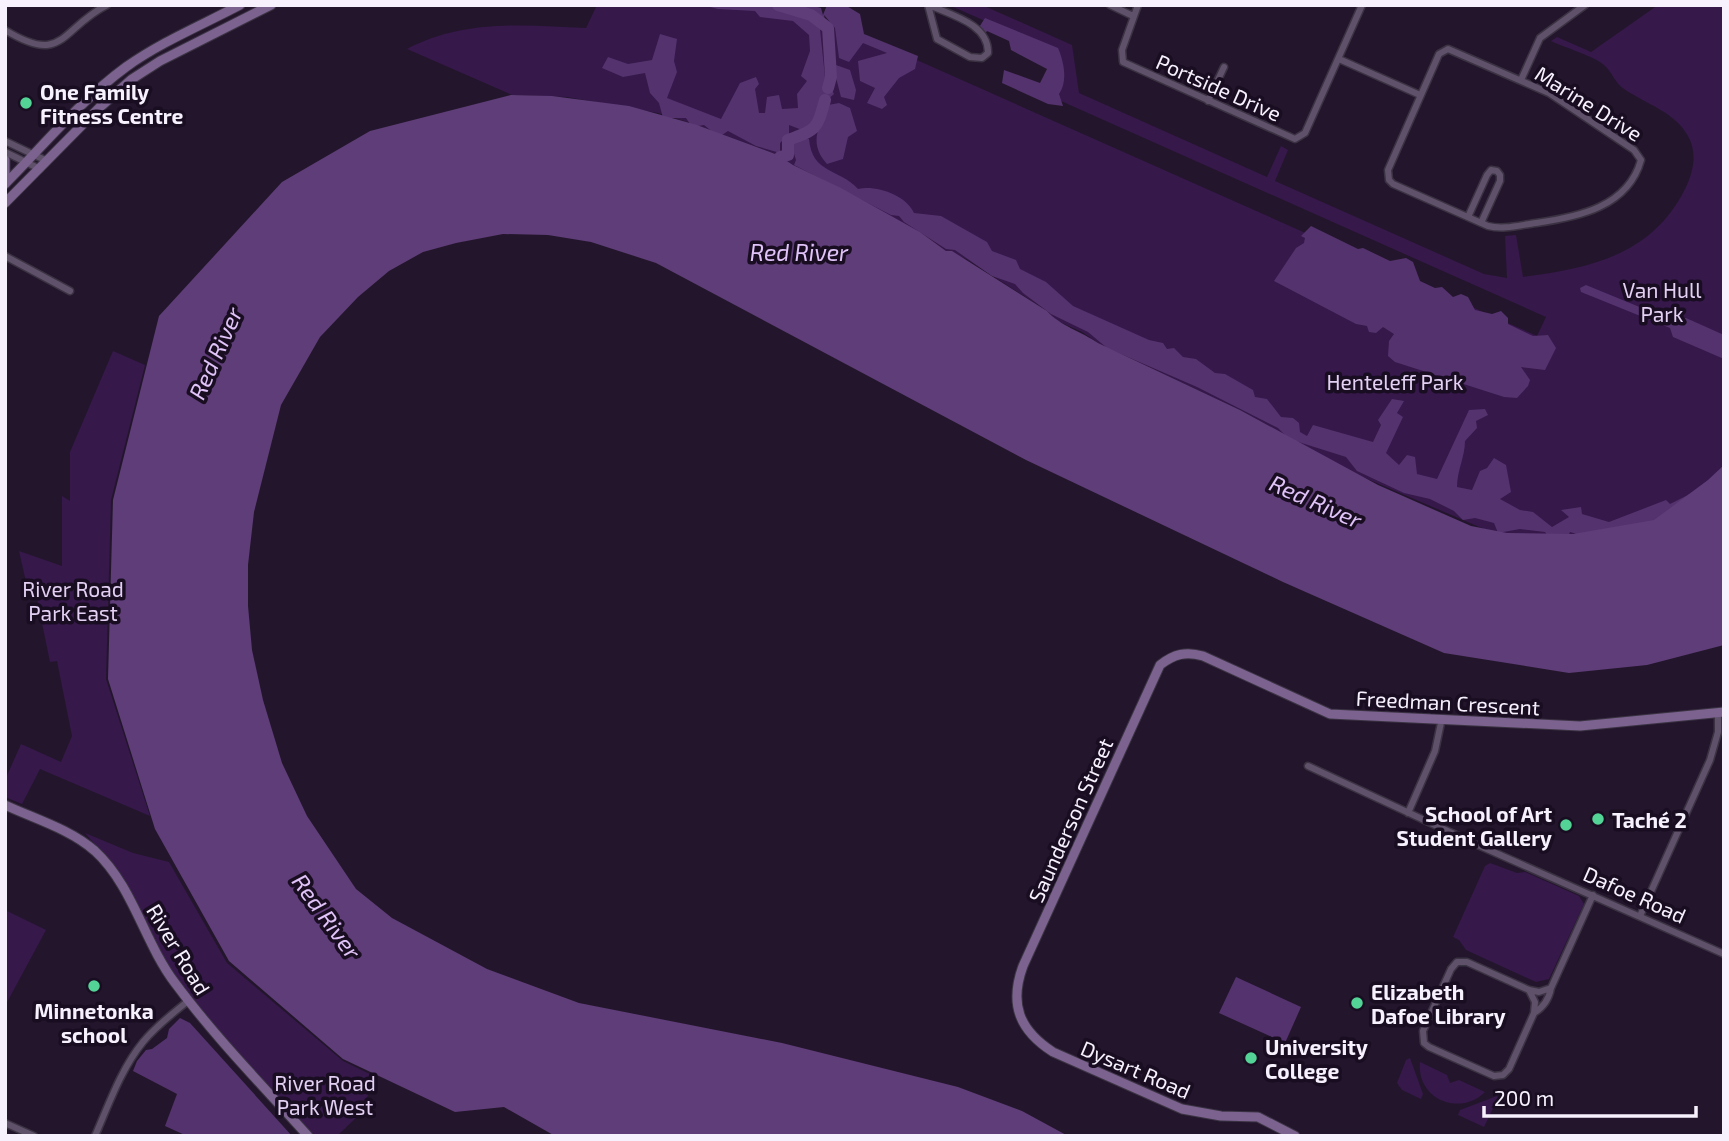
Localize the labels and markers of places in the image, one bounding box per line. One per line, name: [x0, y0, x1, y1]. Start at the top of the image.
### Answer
place label: One Family Fitness Centre: [40, 79, 184, 128]
marker: One Family Fitness Centre: [18, 95, 34, 111]
place label: School of Art Student Gallery: [1396, 801, 1552, 851]
place label: Taché 2: [1612, 807, 1687, 832]
marker: Taché 2: [1590, 811, 1606, 827]
marker: School of Art Student Gallery: [1558, 817, 1574, 833]
marker: Minnetonka school: [86, 978, 102, 994]
place label: Elizabeth Dafoe Library: [1371, 979, 1506, 1029]
marker: Elizabeth Dafoe Library: [1349, 995, 1365, 1011]
place label: Minnetonka school: [34, 998, 154, 1047]
place label: University College: [1265, 1034, 1368, 1083]
marker: University College: [1243, 1050, 1259, 1066]

